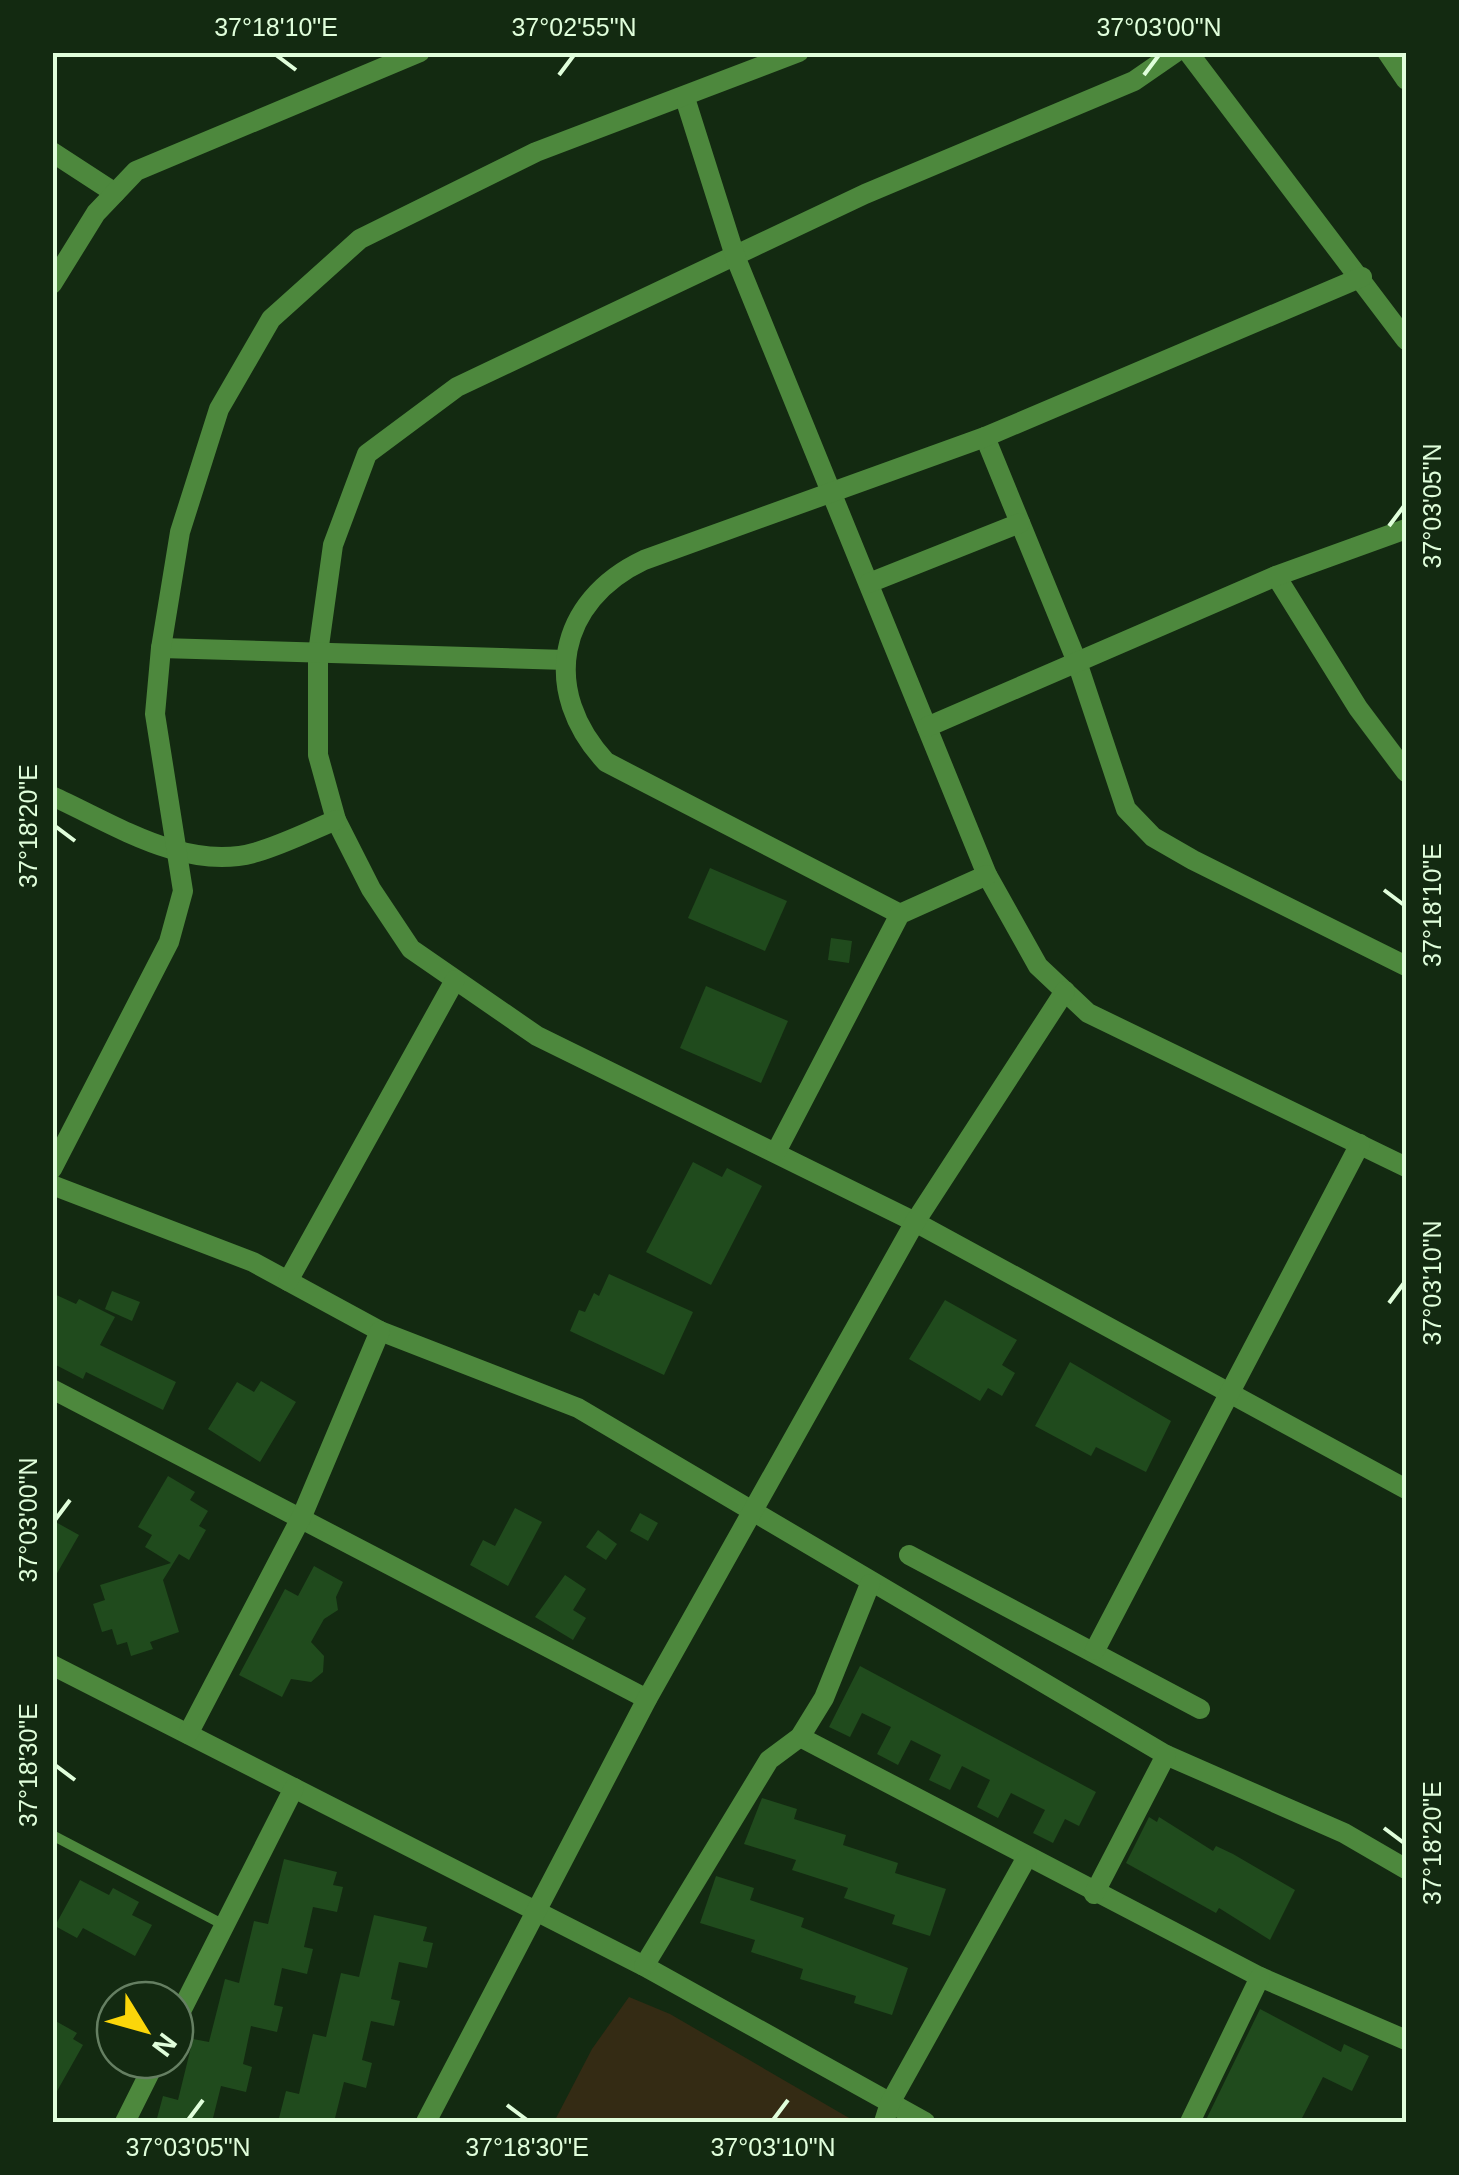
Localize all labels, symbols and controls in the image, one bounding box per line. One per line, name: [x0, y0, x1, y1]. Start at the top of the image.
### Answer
text: 37°18'10"E: [214, 13, 338, 41]
text: 37°02'55"N: [511, 13, 637, 41]
text: 37°03'00"N: [1096, 13, 1222, 41]
text: 37°03'05"N: [1418, 443, 1446, 569]
text: 37°18'20"E: [14, 764, 42, 888]
text: 37°18'10"E: [1418, 843, 1446, 967]
text: 37°03'10"N: [1418, 1220, 1446, 1346]
text: 37°03'00"N: [14, 1457, 42, 1583]
text: 37°18'30"E: [14, 1703, 42, 1827]
text: 37°18'20"E: [1418, 1781, 1446, 1905]
north arrow: [95, 1980, 195, 2080]
text: N: [146, 2027, 183, 2062]
text: 37°03'05"N: [125, 2133, 251, 2161]
text: 37°18'30"E: [465, 2133, 589, 2161]
text: 37°03'10"N: [710, 2133, 836, 2161]

